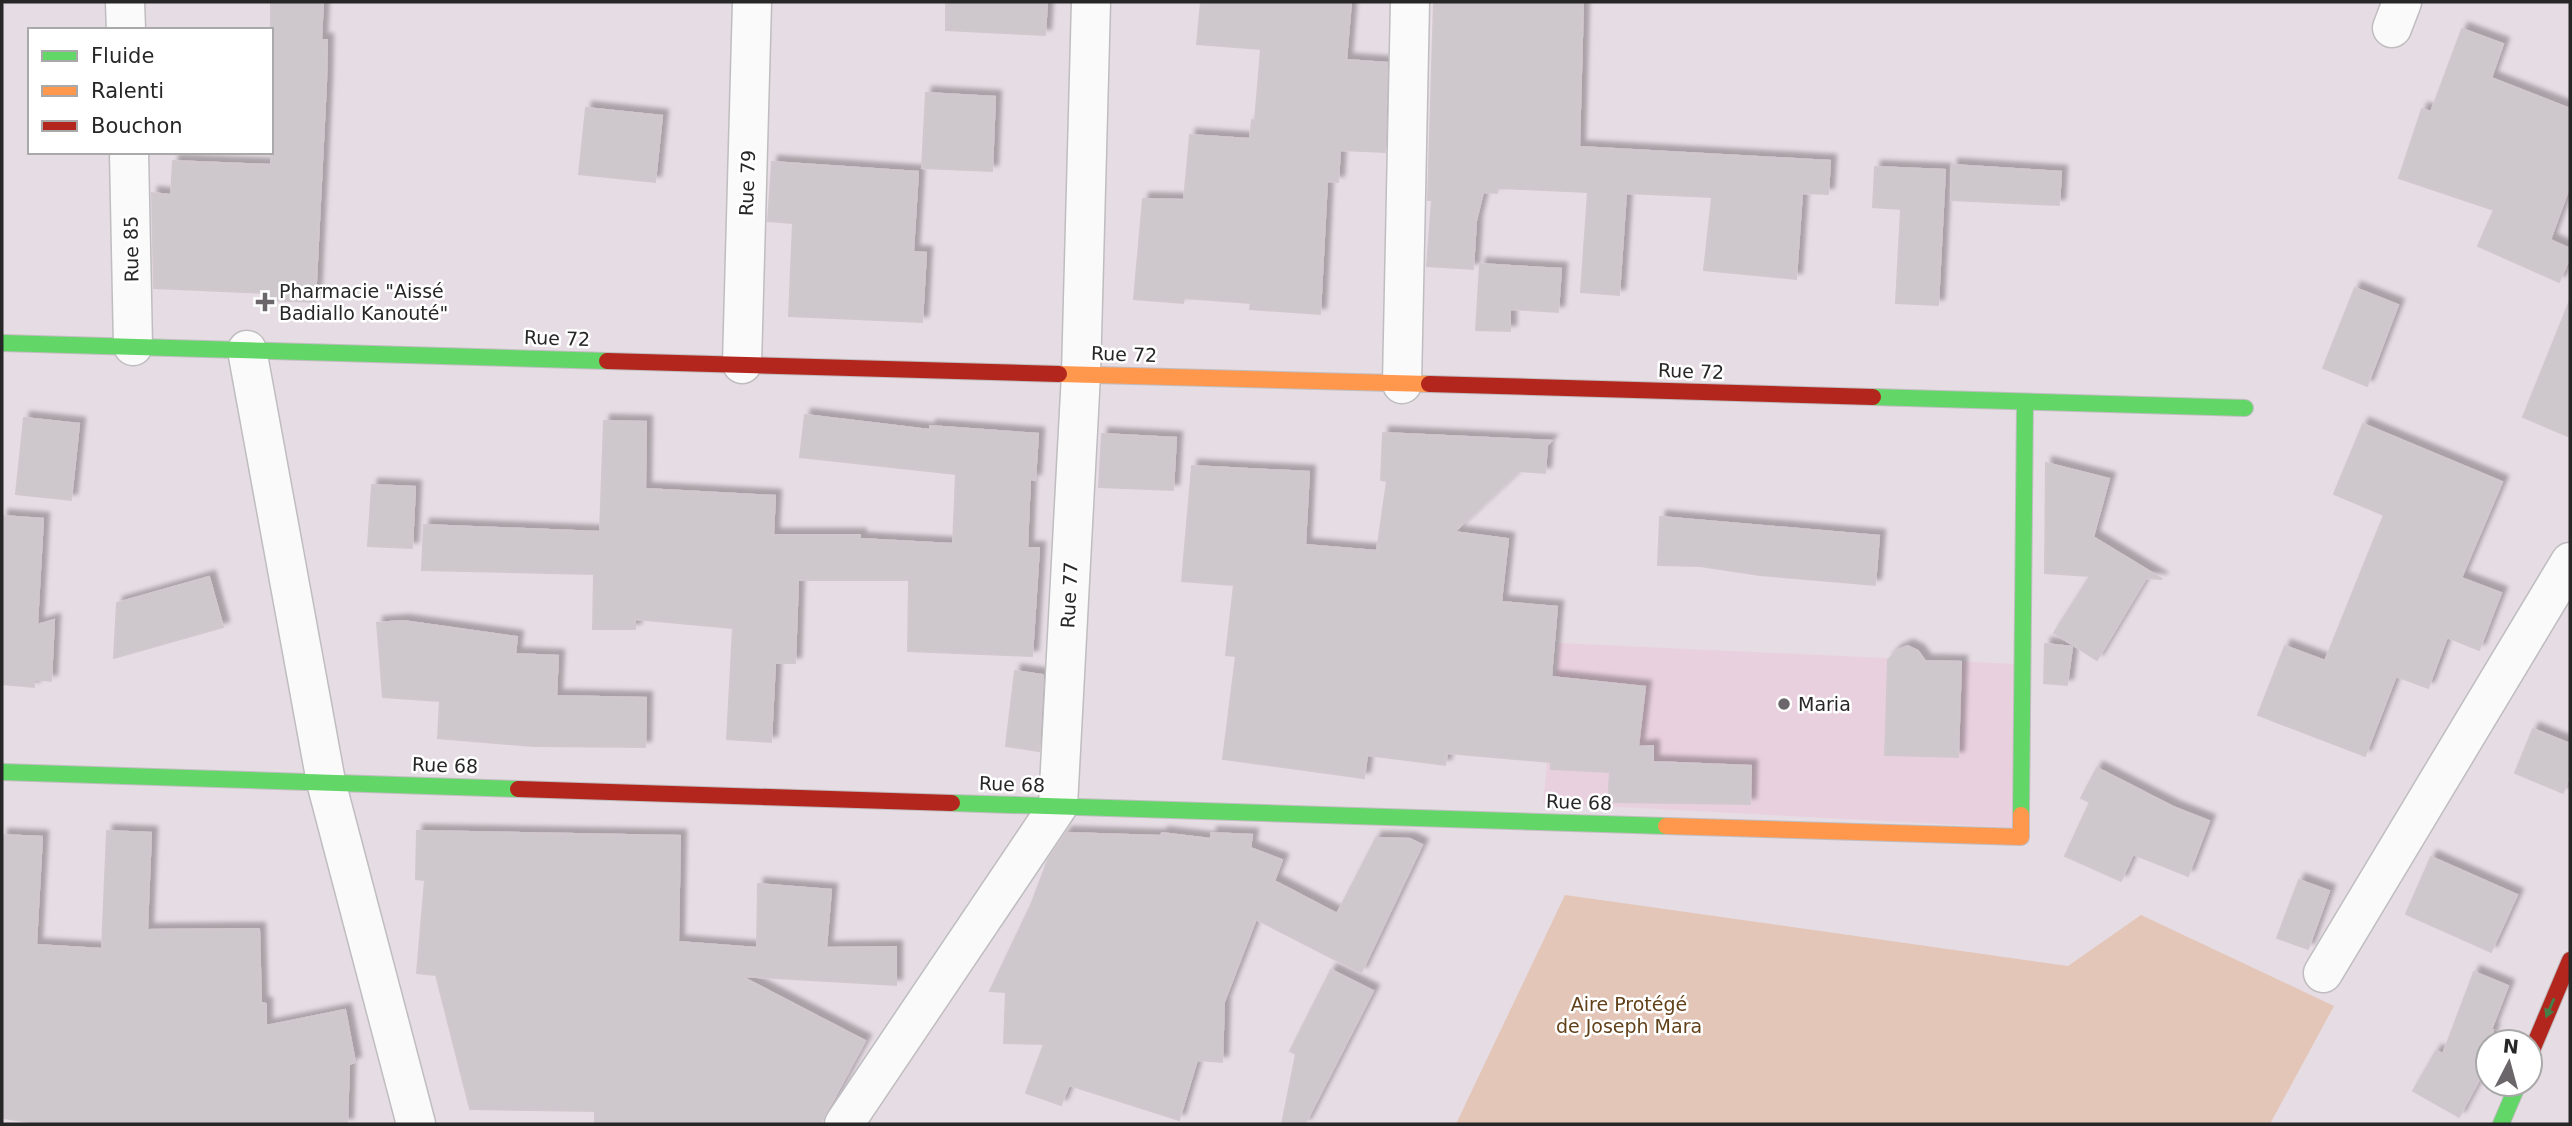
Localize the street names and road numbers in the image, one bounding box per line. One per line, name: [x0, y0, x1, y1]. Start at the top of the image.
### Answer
street label: Rue 79: [735, 149, 759, 217]
street label: Rue 85: [119, 216, 143, 282]
street label: Rue 72: [523, 326, 591, 350]
street label: Rue 72: [1090, 342, 1158, 366]
street label: Rue 72: [1657, 359, 1725, 383]
street label: Rue 77: [1056, 561, 1082, 629]
street label: Rue 68: [411, 753, 479, 777]
street label: Rue 68: [978, 772, 1046, 796]
street label: Rue 68: [1545, 790, 1613, 814]

